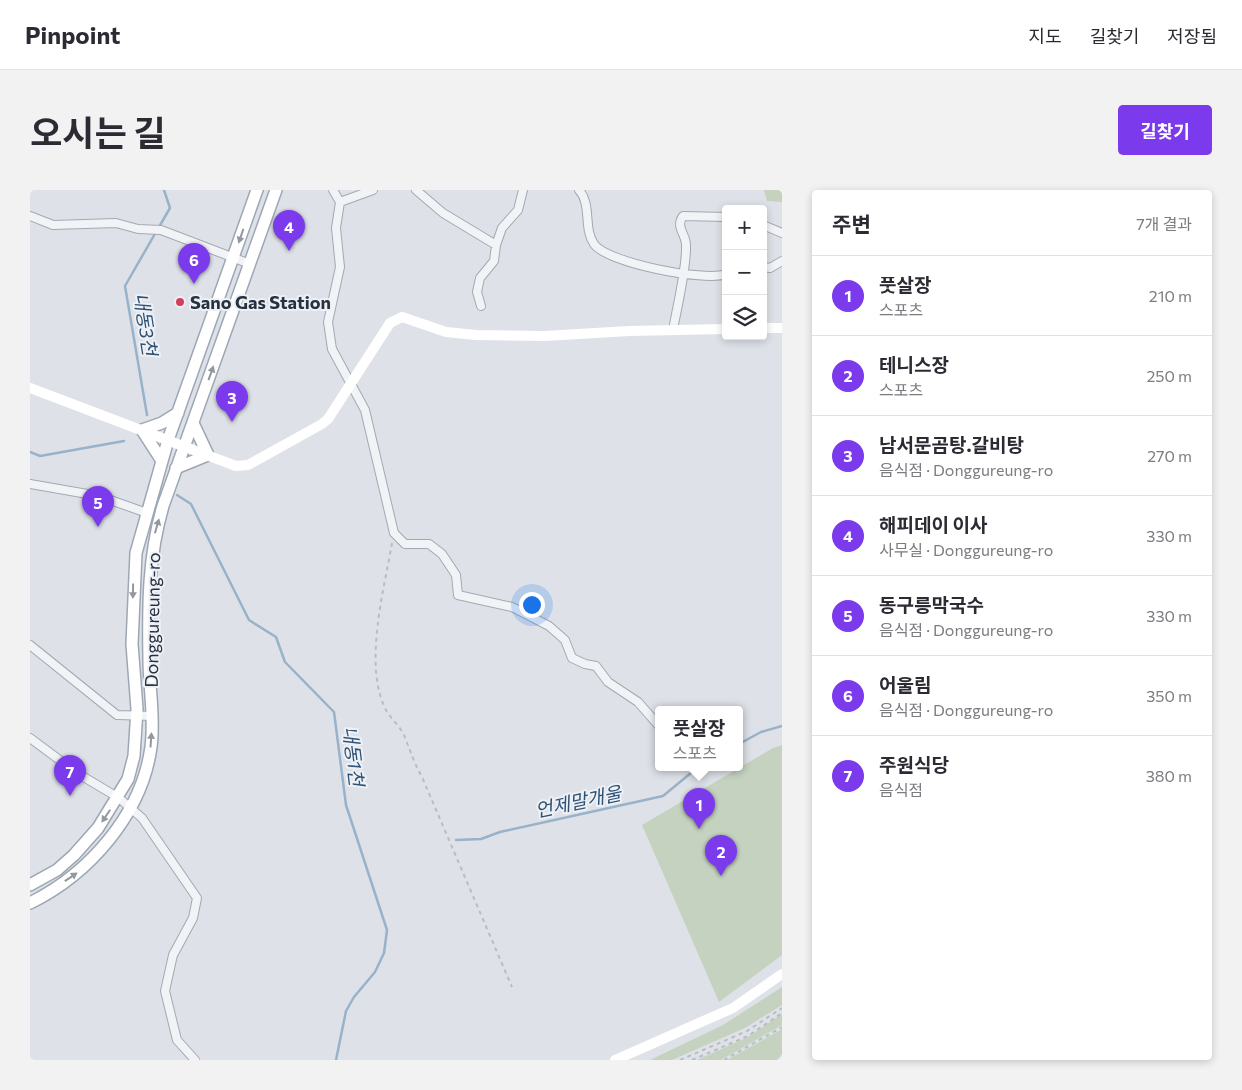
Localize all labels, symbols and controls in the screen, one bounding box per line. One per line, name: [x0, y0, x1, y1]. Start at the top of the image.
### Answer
text: Pinpoint: [25, 20, 120, 49]
text: 지도: [1029, 25, 1062, 47]
text: 길찾기: [1090, 25, 1139, 47]
text: 저장됨: [1167, 25, 1217, 47]
button: 길찾기: [1118, 105, 1212, 155]
text: 오시는 길: [30, 110, 166, 153]
map controls: [722, 205, 767, 340]
button: +: [722, 205, 767, 250]
pin: 4: [273, 210, 305, 251]
text: 주변: [832, 211, 871, 236]
text: 7개 결과: [1136, 214, 1192, 233]
one-way arrow: [237, 229, 245, 244]
pin: 6: [178, 243, 210, 284]
button: −: [722, 250, 767, 295]
text: 풋살장: [879, 273, 931, 296]
text: 1: [844, 286, 852, 305]
text: 210 m: [1149, 286, 1192, 305]
water label: 내동3천: [130, 291, 163, 359]
place label: Sano Gas Station: [190, 291, 331, 313]
button: layers: [722, 295, 767, 340]
marker: Sano Gas Station: [174, 296, 186, 308]
text: 스포츠: [879, 300, 923, 319]
text: 테니스장: [879, 353, 949, 376]
one-way arrow: [207, 365, 215, 380]
text: 2: [843, 366, 853, 385]
text: 250 m: [1146, 366, 1192, 385]
text: 스포츠: [879, 380, 923, 399]
pin: 3: [216, 381, 248, 422]
text: 남서문곰탕.갈비탕: [879, 433, 1024, 456]
text: 3: [843, 446, 853, 465]
text: 270 m: [1147, 446, 1192, 465]
text: 음식점 · Donggureung-ro: [879, 460, 1053, 479]
pin: 5: [82, 486, 114, 527]
text: 해피데이 이사: [879, 513, 988, 536]
one-way arrow: [153, 519, 161, 534]
text: 4: [843, 526, 853, 545]
text: 330 m: [1146, 526, 1192, 545]
text: 사무실 · Donggureung-ro: [879, 540, 1053, 559]
street label: Donggureung-ro: [140, 552, 164, 688]
one-way arrow: [129, 583, 137, 599]
your location: [519, 592, 545, 618]
text: 동구릉막국수: [879, 593, 984, 616]
text: 5: [843, 606, 853, 625]
text: 330 m: [1146, 606, 1192, 625]
text: 음식점 · Donggureung-ro: [879, 620, 1053, 639]
text: 어울림: [879, 673, 931, 696]
text: 6: [843, 686, 853, 705]
text: 350 m: [1146, 686, 1192, 705]
text: 음식점 · Donggureung-ro: [879, 700, 1053, 719]
popup: [655, 706, 743, 771]
text: 풋살장: [673, 716, 725, 739]
water label: 내동1천: [339, 725, 369, 789]
one-way arrow: [147, 732, 155, 748]
text: 스포츠: [673, 743, 717, 762]
text: 주원식당: [879, 753, 949, 776]
pin: 7: [54, 755, 86, 796]
text: 7: [844, 766, 852, 785]
text: 380 m: [1146, 766, 1192, 785]
water label: 언제말개울: [533, 780, 625, 821]
text: 음식점: [879, 780, 923, 799]
pin: 1: [683, 788, 715, 829]
one-way arrow: [101, 810, 111, 823]
pin: 2: [705, 835, 737, 876]
one-way arrow: [65, 872, 78, 882]

